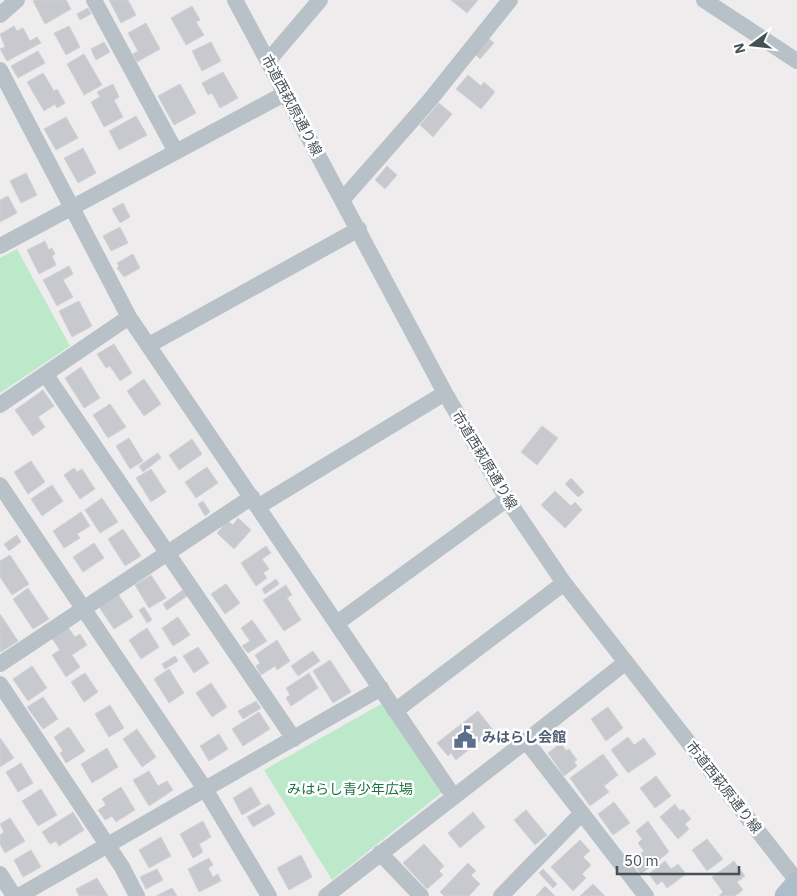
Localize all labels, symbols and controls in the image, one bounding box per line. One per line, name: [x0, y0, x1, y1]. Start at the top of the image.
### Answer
north arrow: [727, 20, 777, 70]
text: N: [729, 41, 749, 56]
street label: 市道西萩原通り線: [258, 51, 326, 159]
street label: 市道西萩原通り線: [448, 407, 522, 513]
public building icon: みはらし会館: [452, 724, 478, 750]
place label: みはらし会館: [482, 728, 566, 746]
street label: 市道西萩原通り線: [682, 737, 766, 837]
park label: みはらし青少年広場: [287, 780, 413, 798]
scale bar: [617, 844, 740, 876]
text: 50 m: [624, 851, 659, 870]

